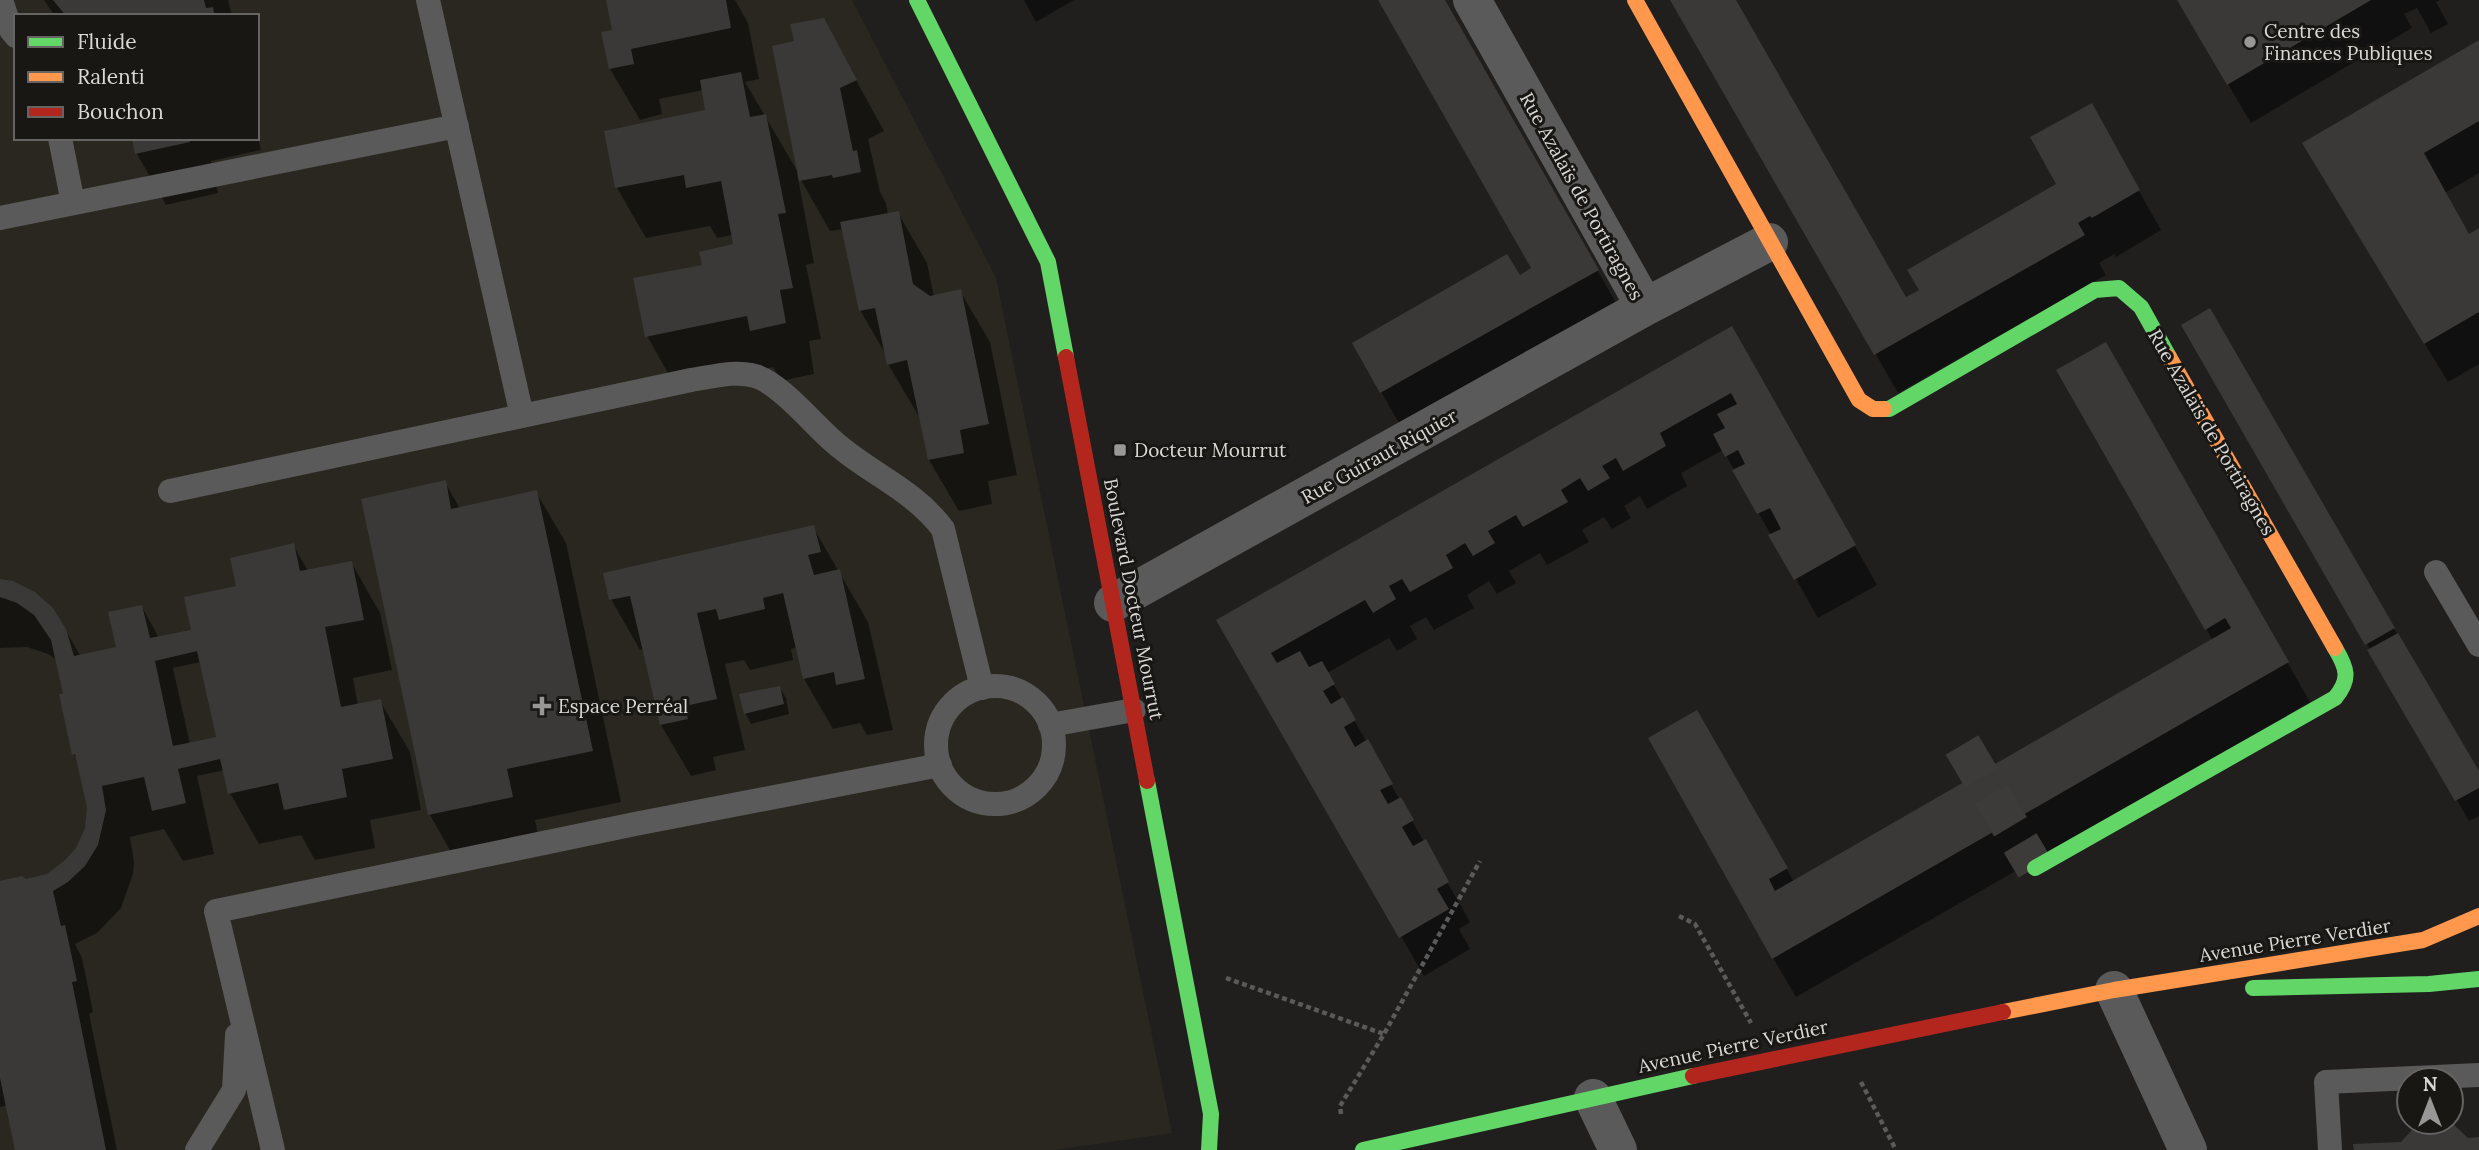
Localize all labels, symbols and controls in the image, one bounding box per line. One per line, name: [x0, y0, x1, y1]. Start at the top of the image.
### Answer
legend: [14, 14, 259, 140]
place label: Centre des Finances Publiques: [2264, 19, 2433, 65]
text: Fluide: [77, 28, 137, 55]
marker: Centre des Finances Publiques: [2242, 34, 2258, 50]
text: Ralenti: [77, 63, 145, 90]
street label: Rue Azalaïs de Portiragnes: [1515, 88, 1649, 304]
text: Bouchon: [77, 98, 164, 125]
street label: Rue Azalaïs de Portiragnes: [2143, 325, 2281, 539]
street label: Rue Guiraut Riquier: [1297, 403, 1462, 509]
place label: Docteur Mourrut: [1134, 438, 1287, 462]
marker: Docteur Mourrut: [1112, 442, 1128, 458]
street label: Boulevard Docteur Mourrut: [1099, 476, 1169, 723]
place label: Espace Perréal: [558, 694, 688, 718]
marker: Espace Perréal: [532, 696, 552, 716]
street label: Avenue Pierre Verdier: [2197, 913, 2393, 967]
street label: Avenue Pierre Verdier: [1635, 1014, 1831, 1078]
north arrow: [2395, 1066, 2465, 1136]
text: N: [2423, 1072, 2438, 1096]

